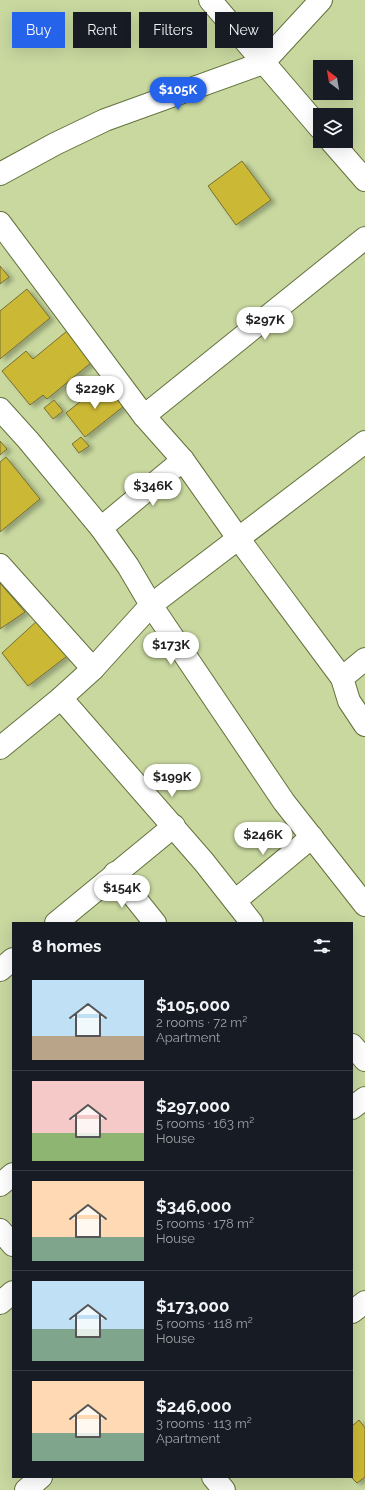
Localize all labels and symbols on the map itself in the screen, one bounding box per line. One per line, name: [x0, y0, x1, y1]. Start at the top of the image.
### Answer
north arrow: [313, 60, 353, 100]
pin: $105K: [150, 77, 206, 111]
pin: $297K: [237, 307, 293, 341]
pin: $229K: [67, 376, 123, 410]
pin: $346K: [125, 473, 181, 507]
pin: $173K: [143, 632, 199, 666]
pin: $199K: [144, 764, 200, 798]
pin: $246K: [235, 822, 291, 856]
pin: $154K: [94, 875, 150, 909]

